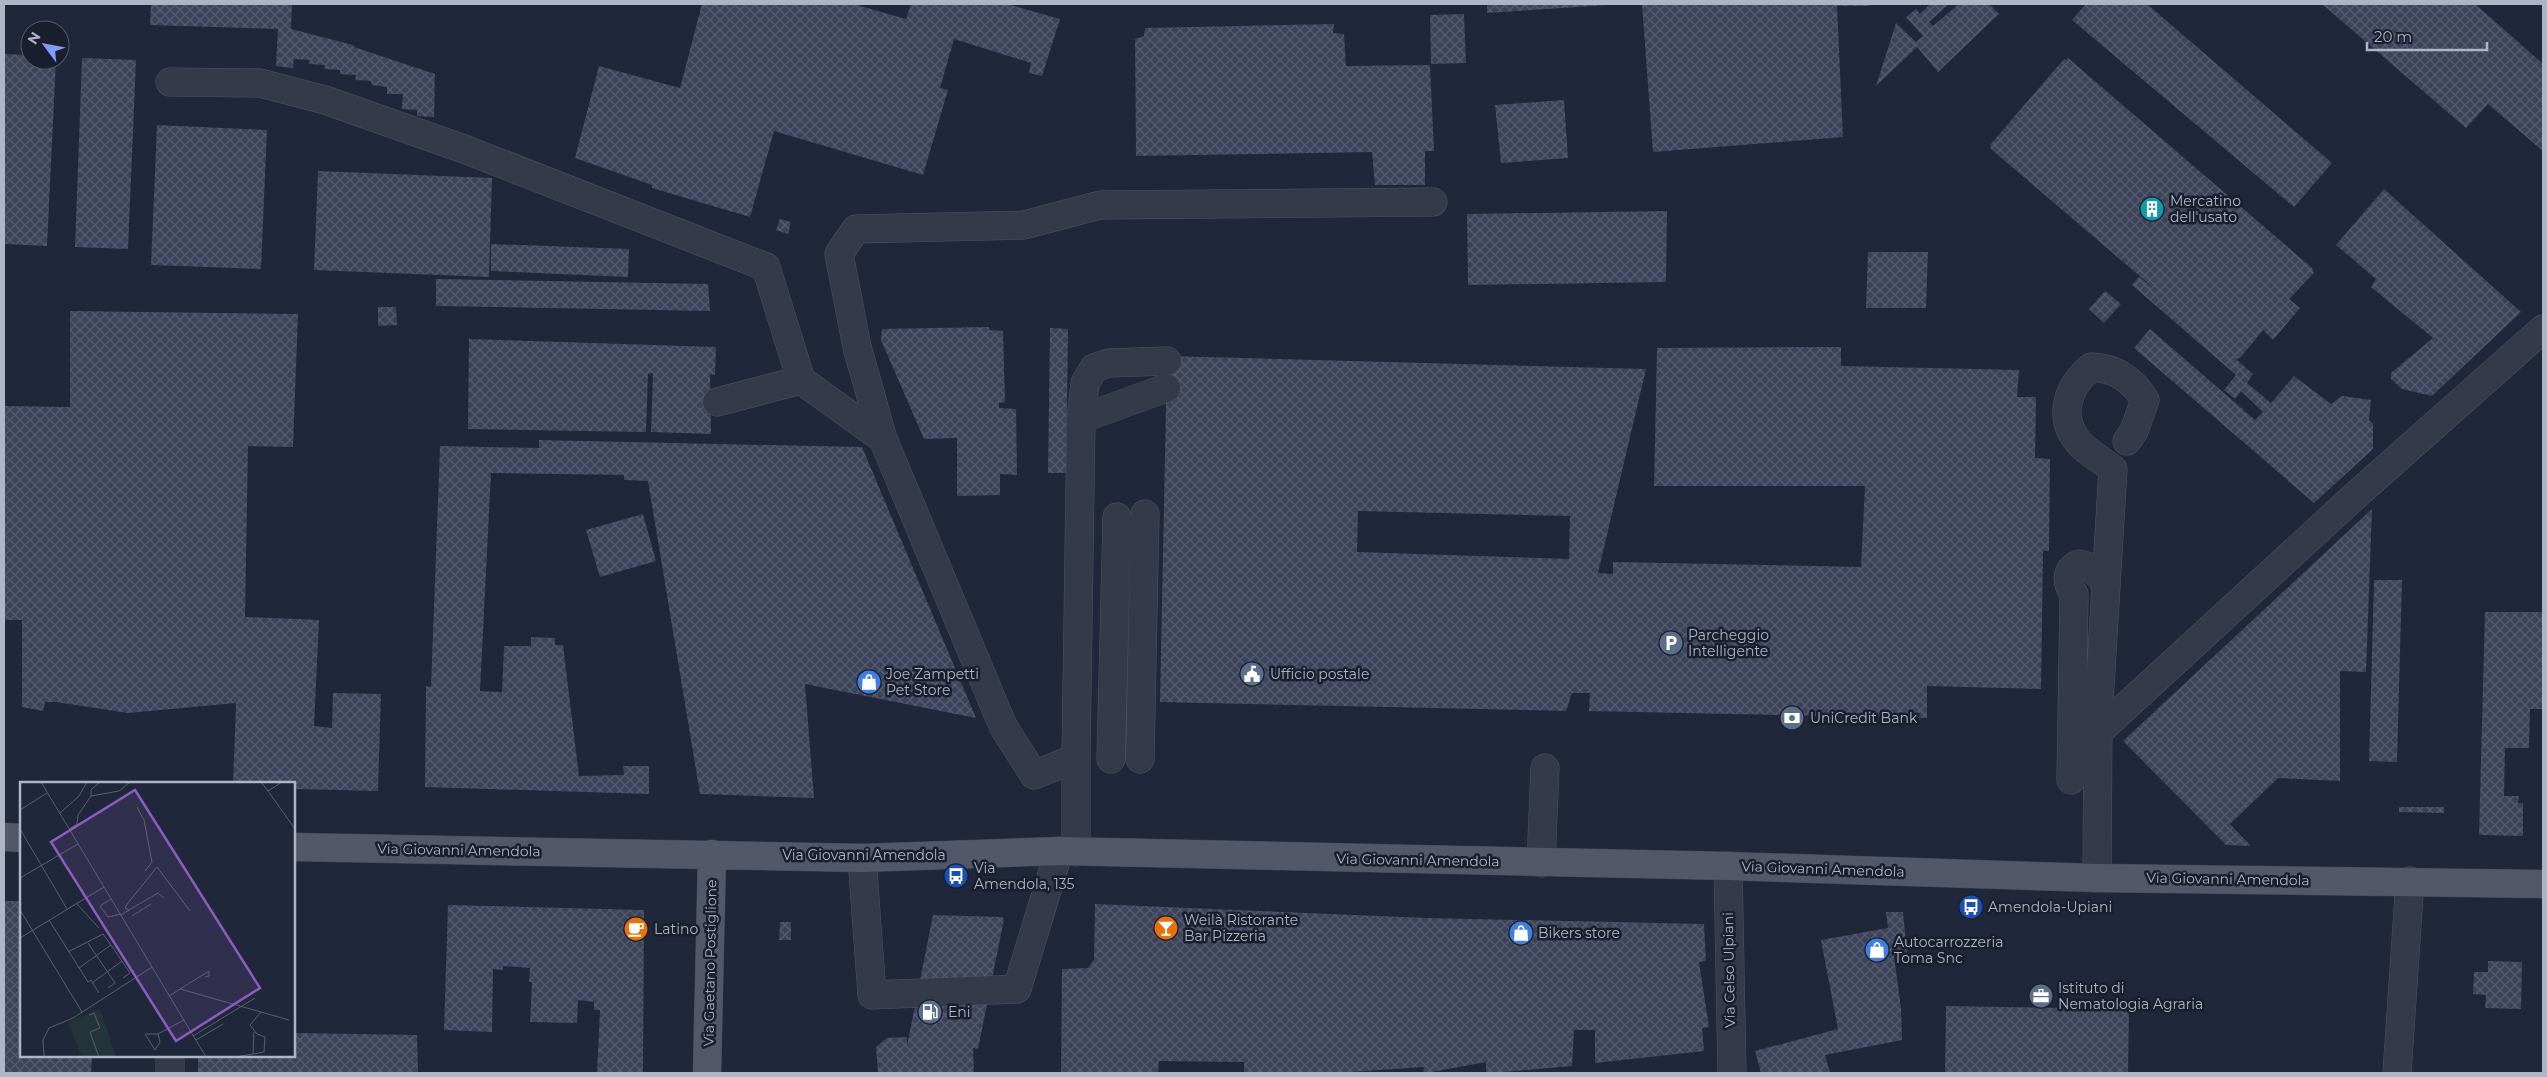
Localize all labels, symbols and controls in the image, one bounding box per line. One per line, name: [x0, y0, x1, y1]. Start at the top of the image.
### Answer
north arrow: [20, 20, 70, 70]
scale bar: [2367, 20, 2487, 52]
text: 20 m: [2374, 27, 2412, 46]
text: N: [23, 29, 45, 48]
place label: Mercatino dell'usato: [2170, 192, 2241, 226]
building icon: Mercatino dell'usato: [2139, 196, 2165, 222]
place label: Parcheggio Intelligente: [1688, 626, 1769, 660]
parking icon: Parcheggio Intelligente: [1658, 630, 1684, 656]
public building icon: Ufficio postale: [1239, 661, 1265, 687]
place label: Joe Zampetti Pet Store: [885, 665, 979, 699]
place label: Ufficio postale: [1270, 665, 1369, 683]
shop icon: Joe Zampetti Pet Store: [856, 669, 882, 695]
bank icon: UniCredit Bank: [1779, 705, 1805, 731]
place label: UniCredit Bank: [1810, 709, 1918, 727]
inset map: [20, 782, 295, 1057]
street label: Via Giovanni Amendola: [377, 840, 541, 860]
street label: Via Giovanni Amendola: [782, 846, 946, 864]
street label: Via Giovanni Amendola: [1336, 850, 1500, 870]
street label: Via Giovanni Amendola: [1741, 857, 1905, 881]
place label: Via Amendola, 135: [974, 859, 1075, 893]
bus stop icon: Via Amendola, 135: [943, 863, 969, 889]
street label: Via Giovanni Amendola: [2146, 869, 2310, 889]
street label: Via Gaetano Postiglione: [700, 879, 720, 1047]
bus stop icon: Amendola-Upiani: [1958, 894, 1984, 920]
place label: Amendola-Upiani: [1988, 898, 2112, 916]
place label: Weilà Ristorante Bar Pizzeria: [1184, 911, 1298, 945]
street label: Via Celso Ulpiani: [1719, 912, 1739, 1028]
bar icon: Weilà Ristorante Bar Pizzeria: [1153, 915, 1179, 941]
cafe icon: Latino: [623, 916, 649, 942]
place label: Latino: [654, 920, 698, 938]
shop icon: Bikers store: [1508, 920, 1534, 946]
place label: Bikers store: [1538, 924, 1620, 942]
place label: Autocarrozzeria Toma Snc: [1894, 933, 2003, 967]
shop icon: Autocarrozzeria Toma Snc: [1864, 937, 1890, 963]
place label: Istituto di Nematologia Agraria: [2058, 979, 2203, 1013]
office icon: Istituto di Nematologia Agraria: [2028, 983, 2054, 1009]
fuel station icon: Eni: [917, 999, 943, 1025]
place label: Eni: [948, 1003, 971, 1021]

